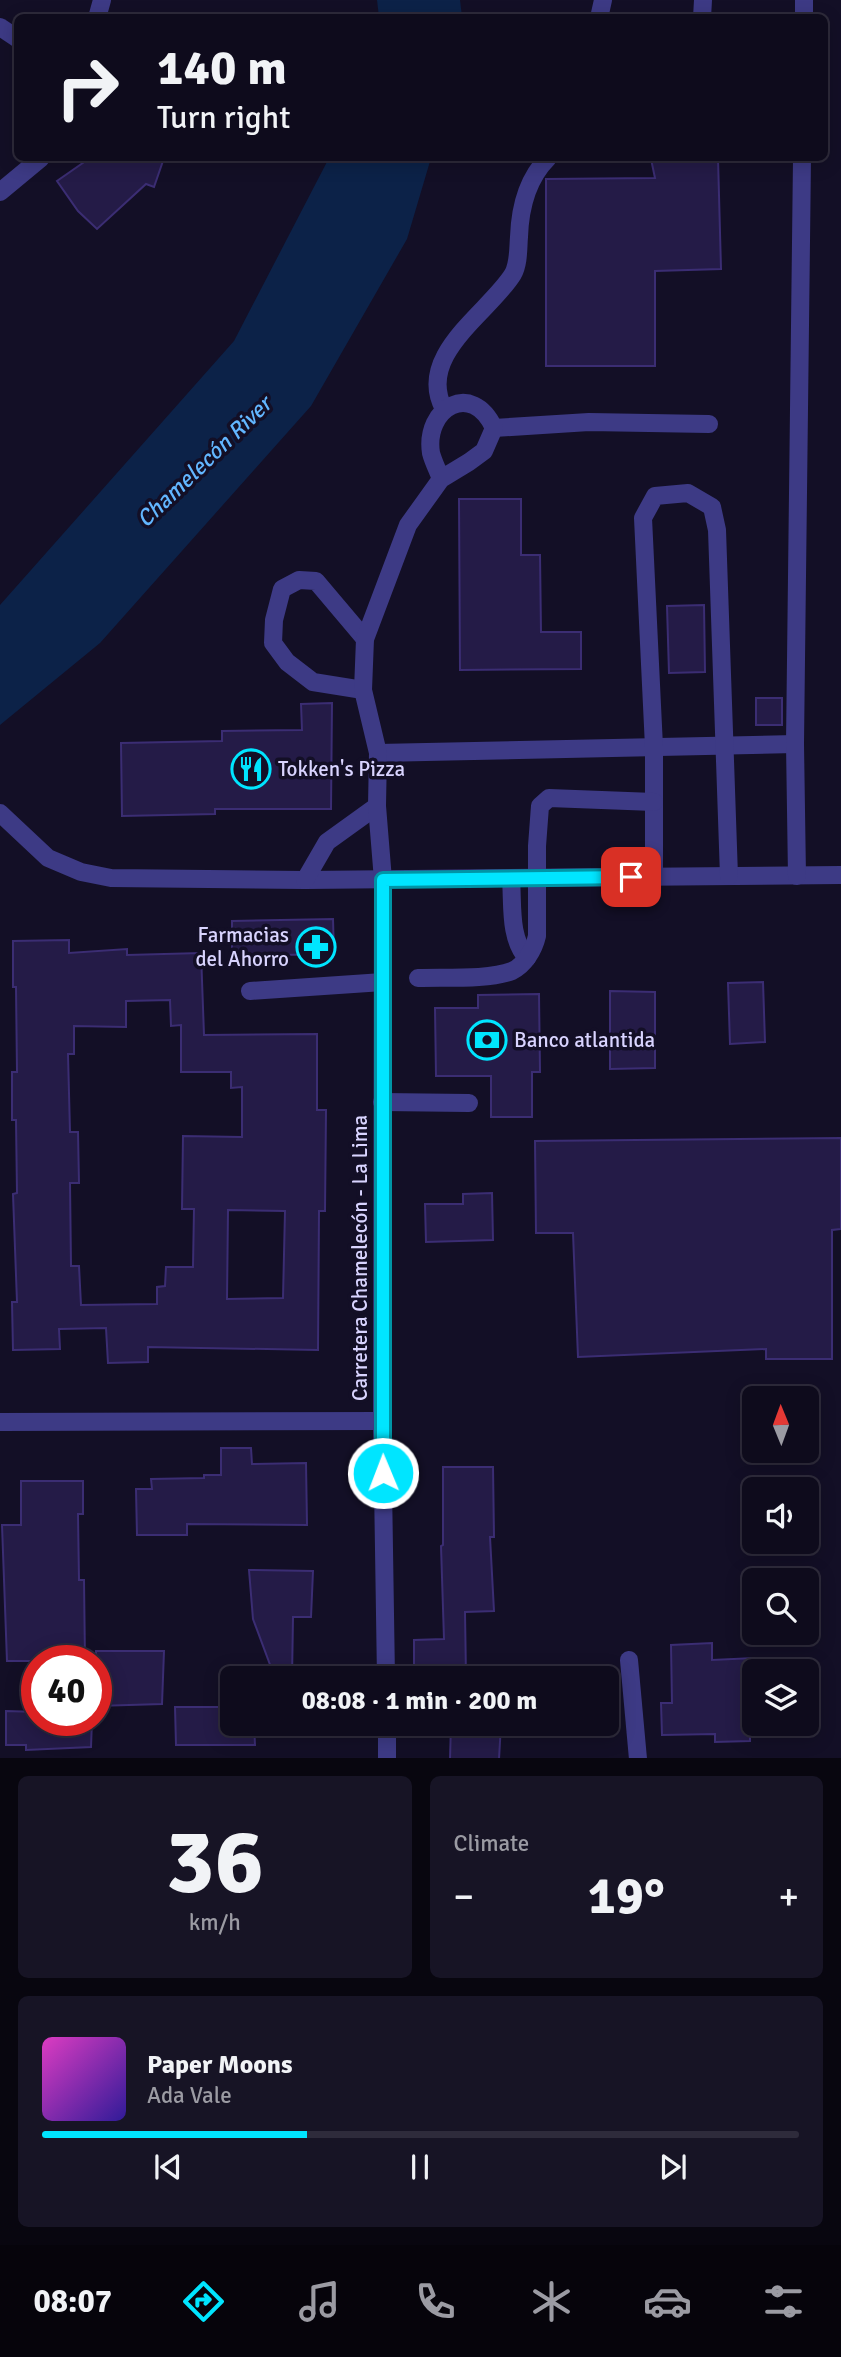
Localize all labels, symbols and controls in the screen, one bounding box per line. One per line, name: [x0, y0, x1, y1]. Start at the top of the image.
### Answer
text: 140 m: [157, 38, 287, 98]
icon: right: [42, 42, 133, 133]
text: Turn right: [157, 98, 290, 137]
water label: Chamelecón River: [131, 388, 280, 534]
restaurant icon: Tokken's Pizza: [230, 748, 272, 790]
place label: Tokken's Pizza: [278, 756, 405, 782]
pin: [601, 847, 661, 907]
icon: arrive: [612, 858, 650, 896]
place label: Farmacias del Ahorro: [195, 922, 289, 972]
pharmacy icon: Farmacias del Ahorro: [295, 926, 337, 968]
bank icon: Banco atlantida: [466, 1019, 508, 1061]
place label: Banco atlantida: [514, 1027, 655, 1053]
street label: Carretera Chamelecón - La Lima: [347, 1115, 373, 1401]
north arrow: [742, 1386, 819, 1463]
map controls: [742, 1386, 819, 1736]
position arrow: [346, 1436, 420, 1510]
button: sound: [742, 1477, 819, 1554]
button: search: [742, 1568, 819, 1645]
speed limit sign: 40: [21, 1645, 112, 1736]
button: layers: [742, 1659, 819, 1736]
text: 08:08 · 1 min · 200 m: [302, 1685, 537, 1717]
text: 36: [166, 1806, 264, 1919]
text: Climate: [454, 1829, 529, 1858]
text: 19°: [588, 1864, 665, 1928]
text: −: [454, 1873, 474, 1920]
text: +: [778, 1873, 799, 1920]
text: km/h: [189, 1908, 241, 1937]
text: Paper Moons: [147, 2049, 293, 2081]
text: Ada Vale: [147, 2081, 232, 2110]
icon: previous: [149, 2148, 187, 2186]
icon: pause: [401, 2148, 439, 2186]
icon: next: [654, 2148, 692, 2186]
icon: directions: [179, 2277, 228, 2326]
icon: music: [295, 2277, 344, 2326]
icon: phone: [411, 2277, 460, 2326]
icon: climate: [527, 2277, 576, 2326]
icon: car: [643, 2277, 692, 2326]
icon: filters: [759, 2277, 808, 2326]
text: 08:07: [33, 2282, 112, 2321]

